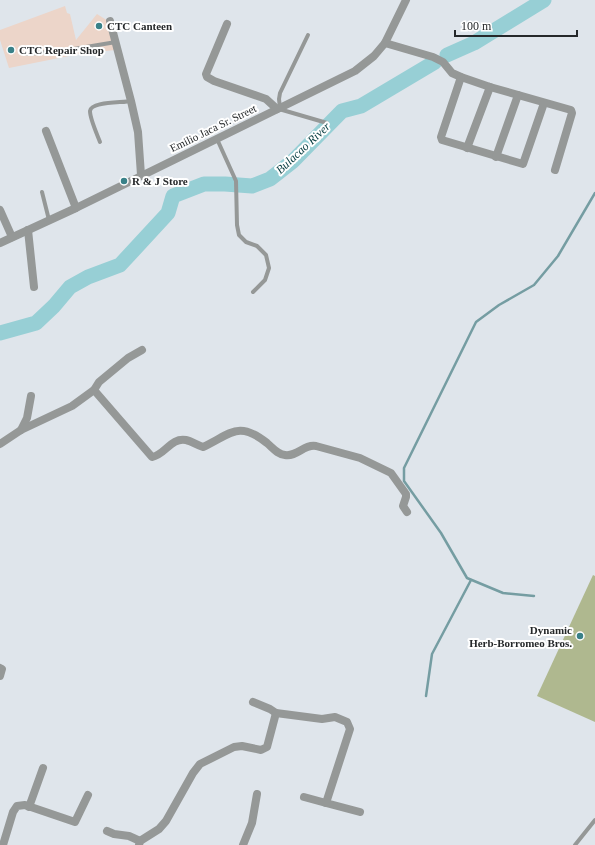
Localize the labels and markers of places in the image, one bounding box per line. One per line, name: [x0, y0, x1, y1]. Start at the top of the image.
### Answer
place label: CTC Canteen: [107, 20, 172, 32]
marker: CTC Canteen: [94, 21, 104, 31]
place label: CTC Repair Shop: [19, 44, 104, 56]
marker: CTC Repair Shop: [6, 45, 16, 55]
place label: R & J Store: [132, 175, 188, 187]
marker: R & J Store: [119, 176, 129, 186]
place label: Dynamic Herb-Borromeo Bros.: [469, 624, 572, 649]
marker: Dynamic Herb-Borromeo Bros.: [575, 631, 585, 641]

